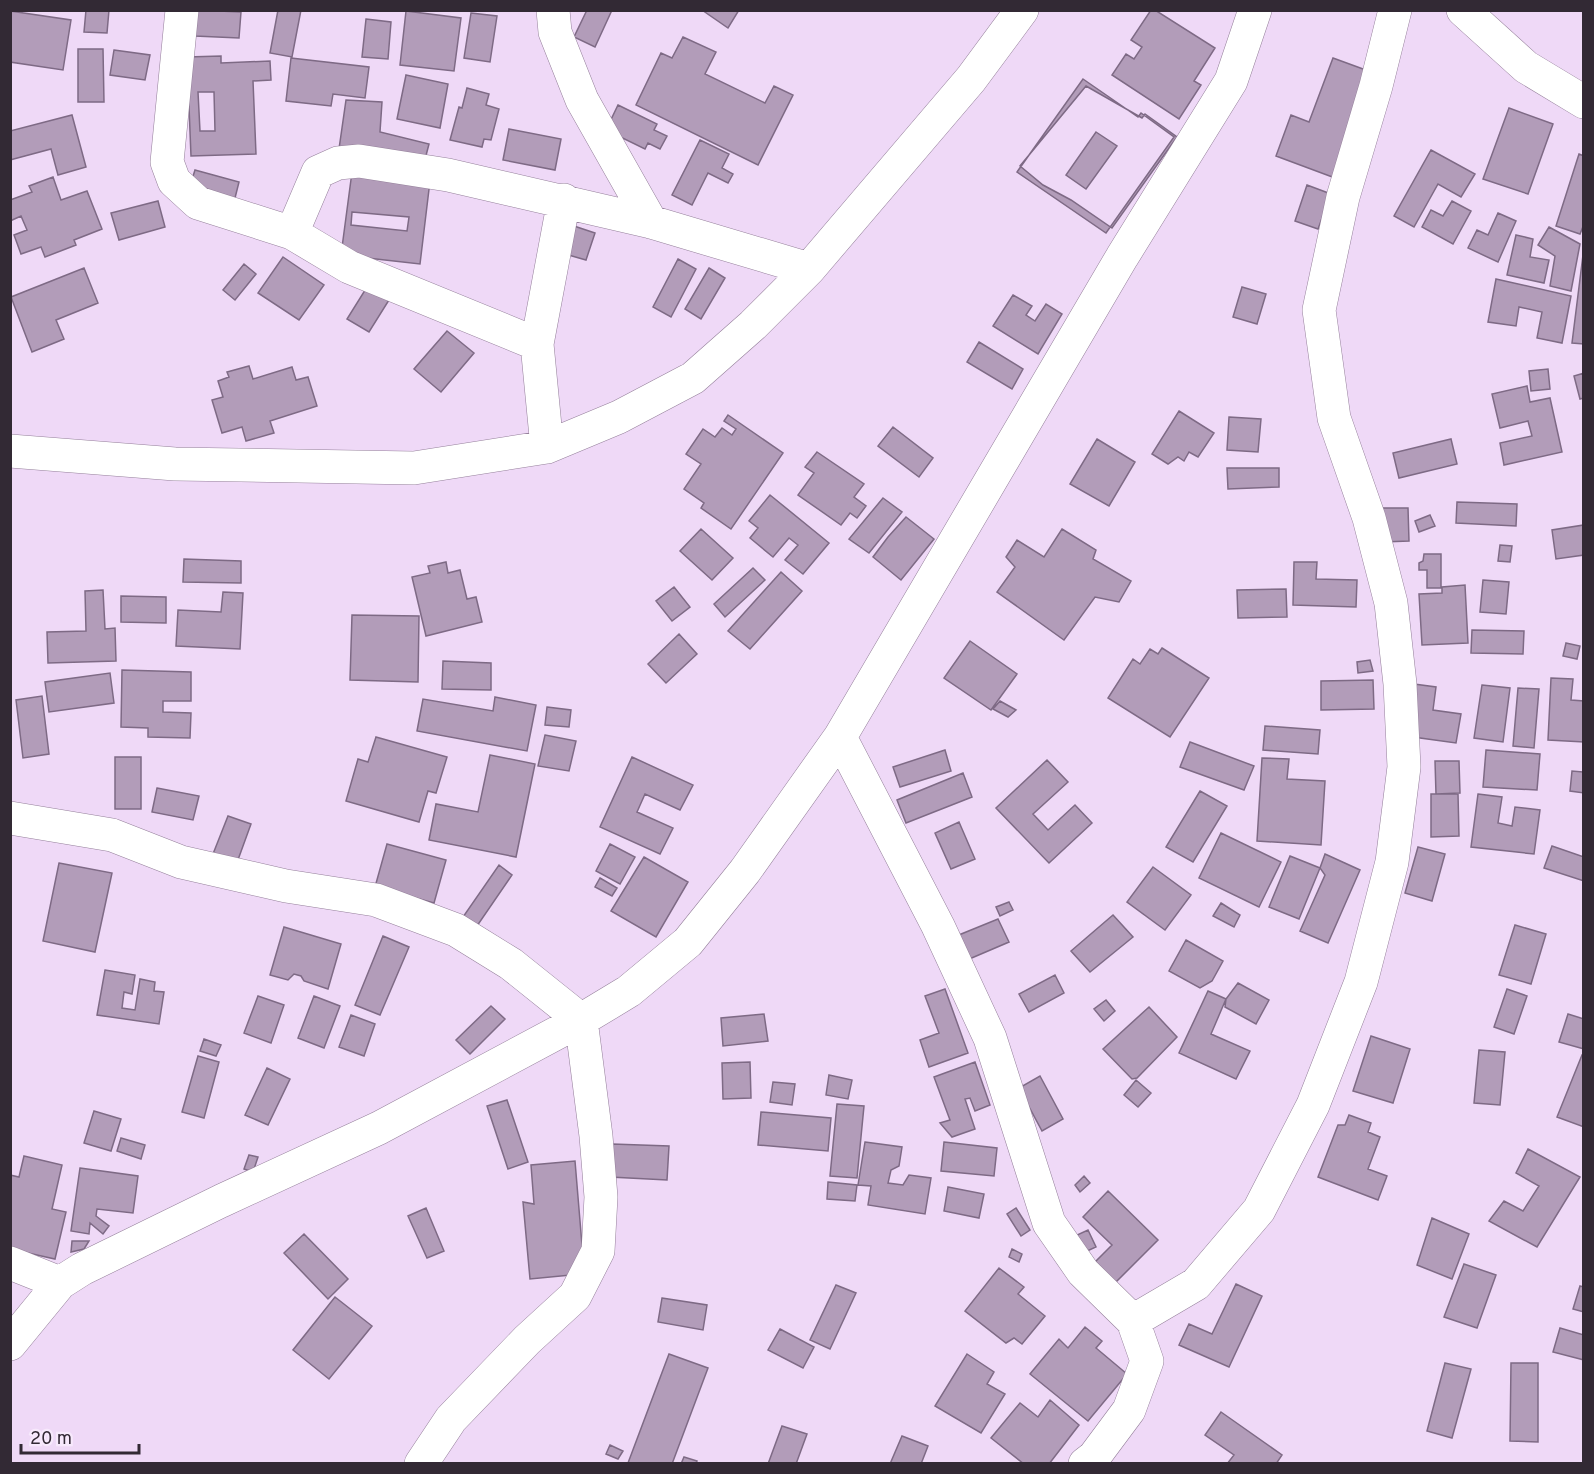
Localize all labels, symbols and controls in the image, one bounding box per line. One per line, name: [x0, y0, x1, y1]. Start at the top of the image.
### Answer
scale bar: [21, 1417, 140, 1455]
text: 20 m: [30, 1428, 72, 1451]

